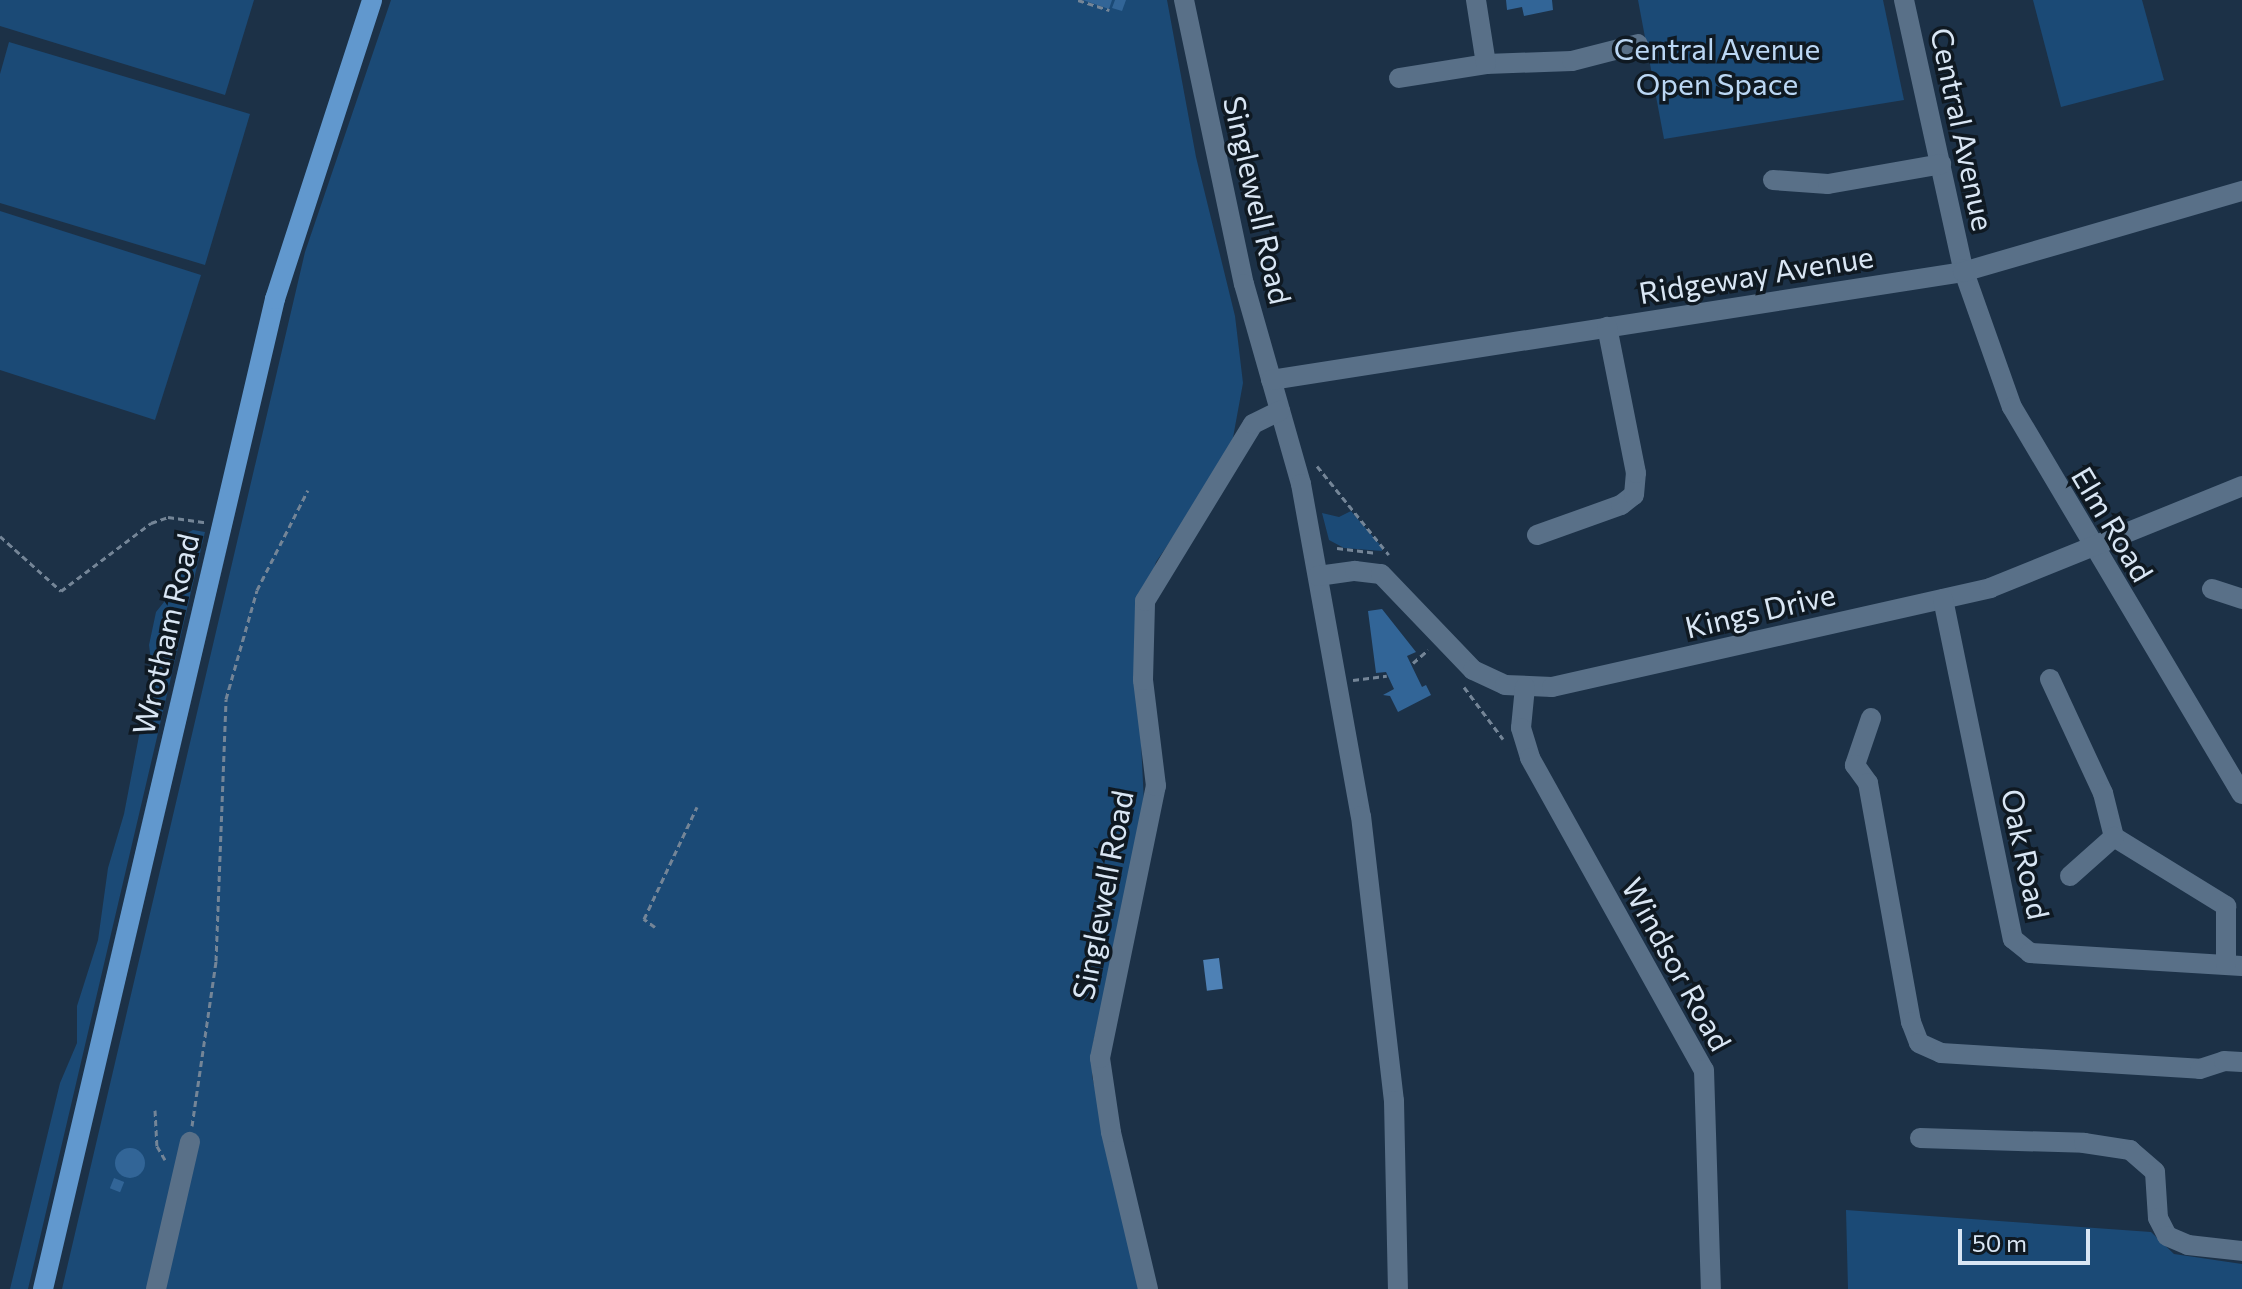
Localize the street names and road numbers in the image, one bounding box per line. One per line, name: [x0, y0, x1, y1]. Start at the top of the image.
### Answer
street label: Central Avenue: [1924, 24, 2002, 234]
street label: Singlewell Road: [1217, 93, 1299, 307]
street label: Ridgeway Avenue: [1636, 238, 1876, 310]
street label: Elm Road: [2065, 460, 2161, 588]
street label: Wrotham Road: [124, 530, 206, 738]
street label: Kings Drive: [1681, 575, 1839, 645]
street label: Oak Road: [1995, 786, 2057, 922]
street label: Singlewell Road: [1064, 787, 1140, 1003]
street label: Windsor Road: [1615, 871, 1739, 1057]

